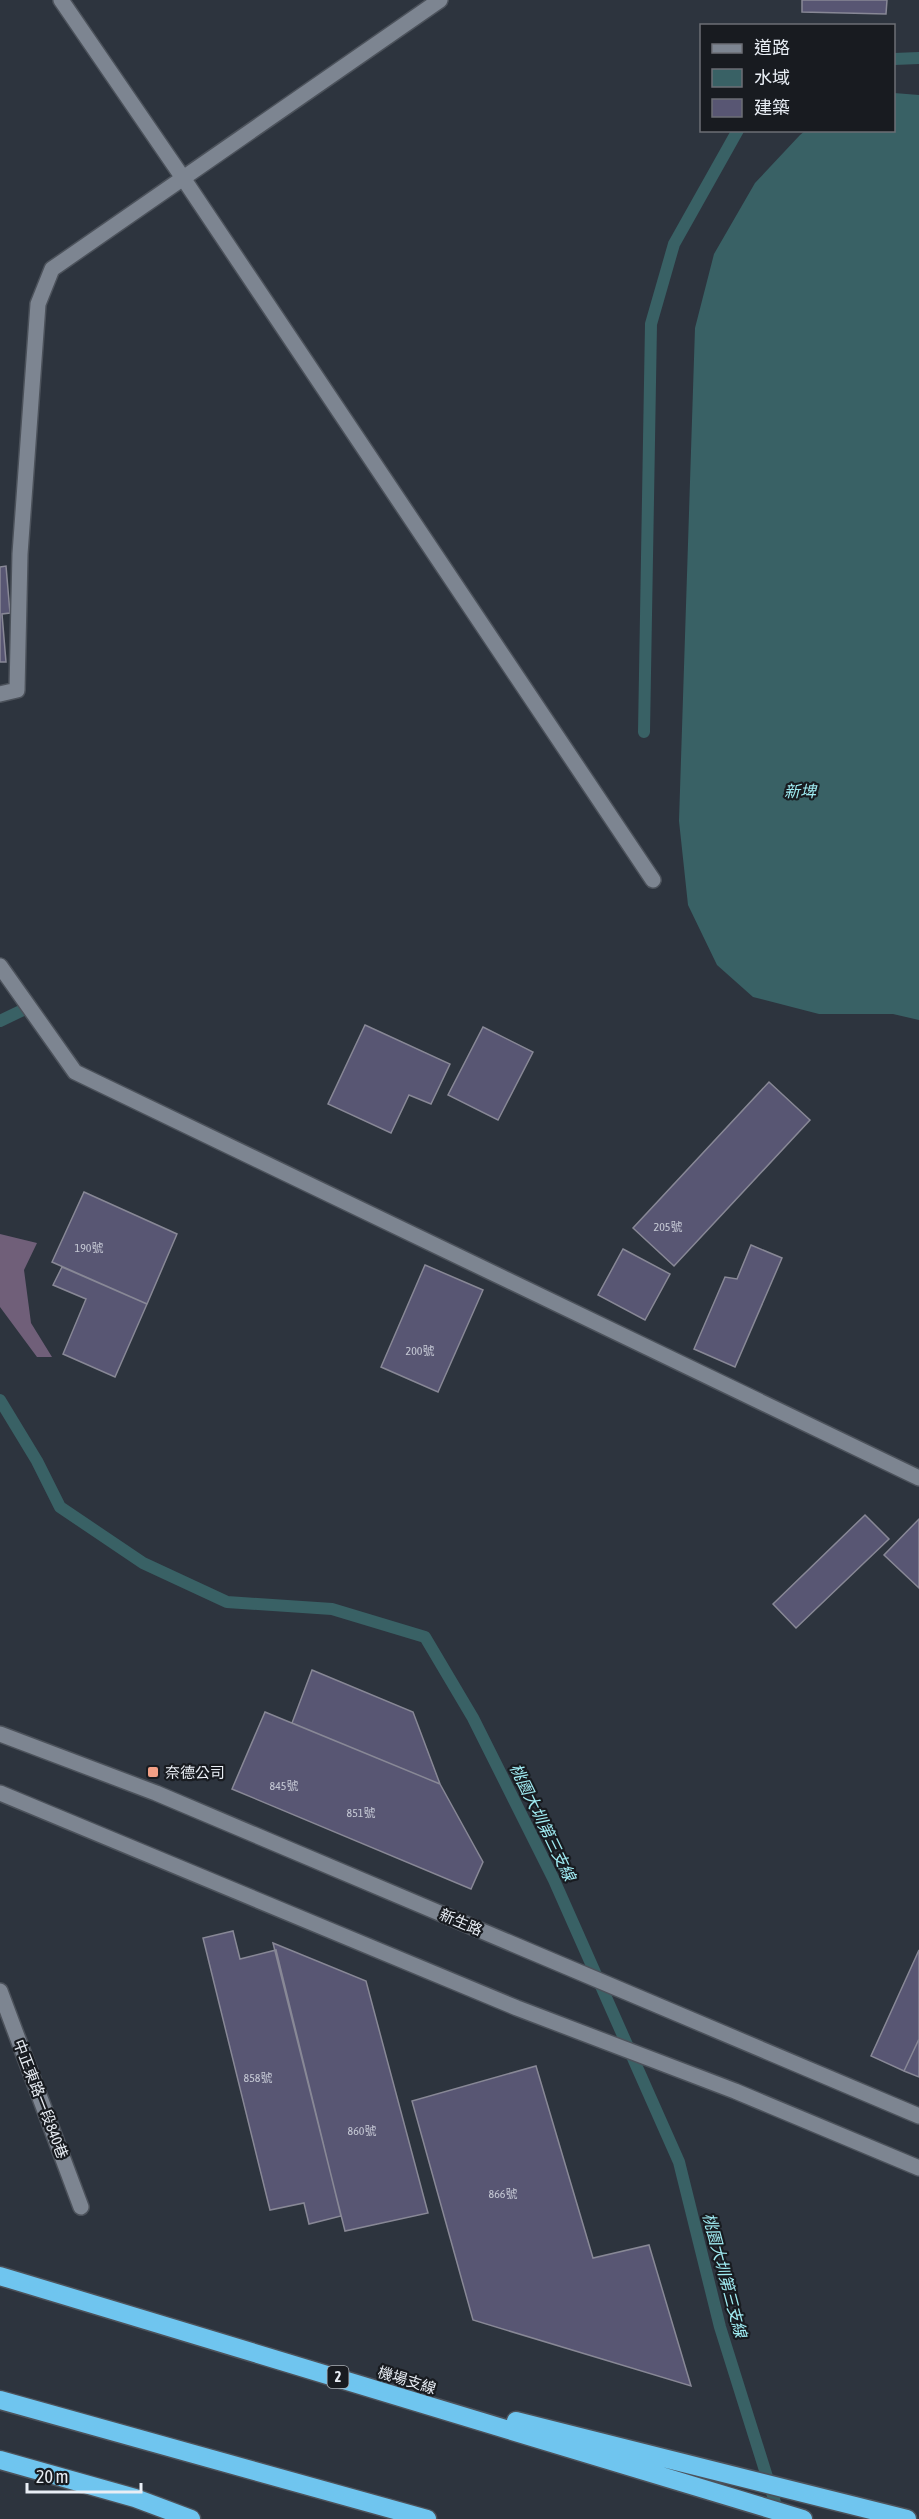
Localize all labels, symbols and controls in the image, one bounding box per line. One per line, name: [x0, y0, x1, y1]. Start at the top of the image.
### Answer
legend: [700, 24, 895, 132]
text: 道路: [754, 37, 790, 58]
text: 水域: [754, 67, 790, 88]
text: 建築: [754, 97, 790, 118]
water label: 新埤: [784, 782, 818, 800]
house number: 205號: [654, 1220, 682, 1234]
house number: 190號: [75, 1241, 103, 1255]
house number: 200號: [406, 1344, 434, 1358]
water label: 桃園大圳第三支線: [507, 1761, 580, 1885]
place label: 奈德公司: [165, 1764, 225, 1781]
marker: 奈德公司: [146, 1765, 160, 1779]
house number: 845號: [270, 1779, 298, 1793]
house number: 851號: [347, 1806, 375, 1820]
street label: 新生路: [437, 1905, 485, 1939]
street label: 中正東路一段840巷: [10, 2037, 72, 2161]
house number: 858號: [244, 2071, 272, 2085]
house number: 860號: [348, 2124, 376, 2138]
house number: 866號: [489, 2187, 517, 2201]
water label: 桃園大圳第三支線: [700, 2211, 751, 2341]
street label: 機場支線: [376, 2363, 438, 2397]
road number: 2: [328, 2366, 348, 2388]
scale bar: [27, 2456, 141, 2494]
text: 20 m: [36, 2466, 68, 2487]

